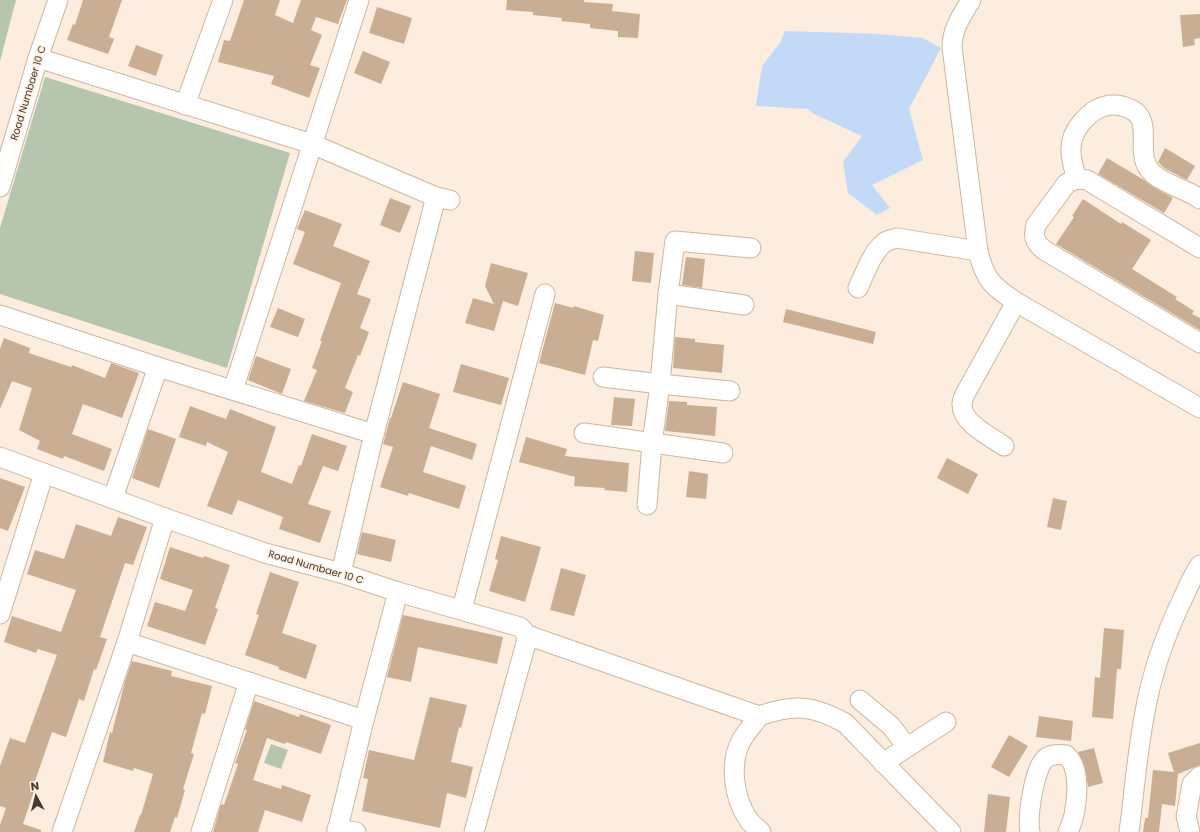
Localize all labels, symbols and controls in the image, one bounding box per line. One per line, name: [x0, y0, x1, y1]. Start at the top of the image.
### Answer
street label: Road Numbaer 10 C: [6, 43, 50, 142]
street label: Road Numbaer 10 C: [267, 546, 366, 588]
north arrow: [16, 776, 56, 816]
text: N: [30, 778, 40, 795]

